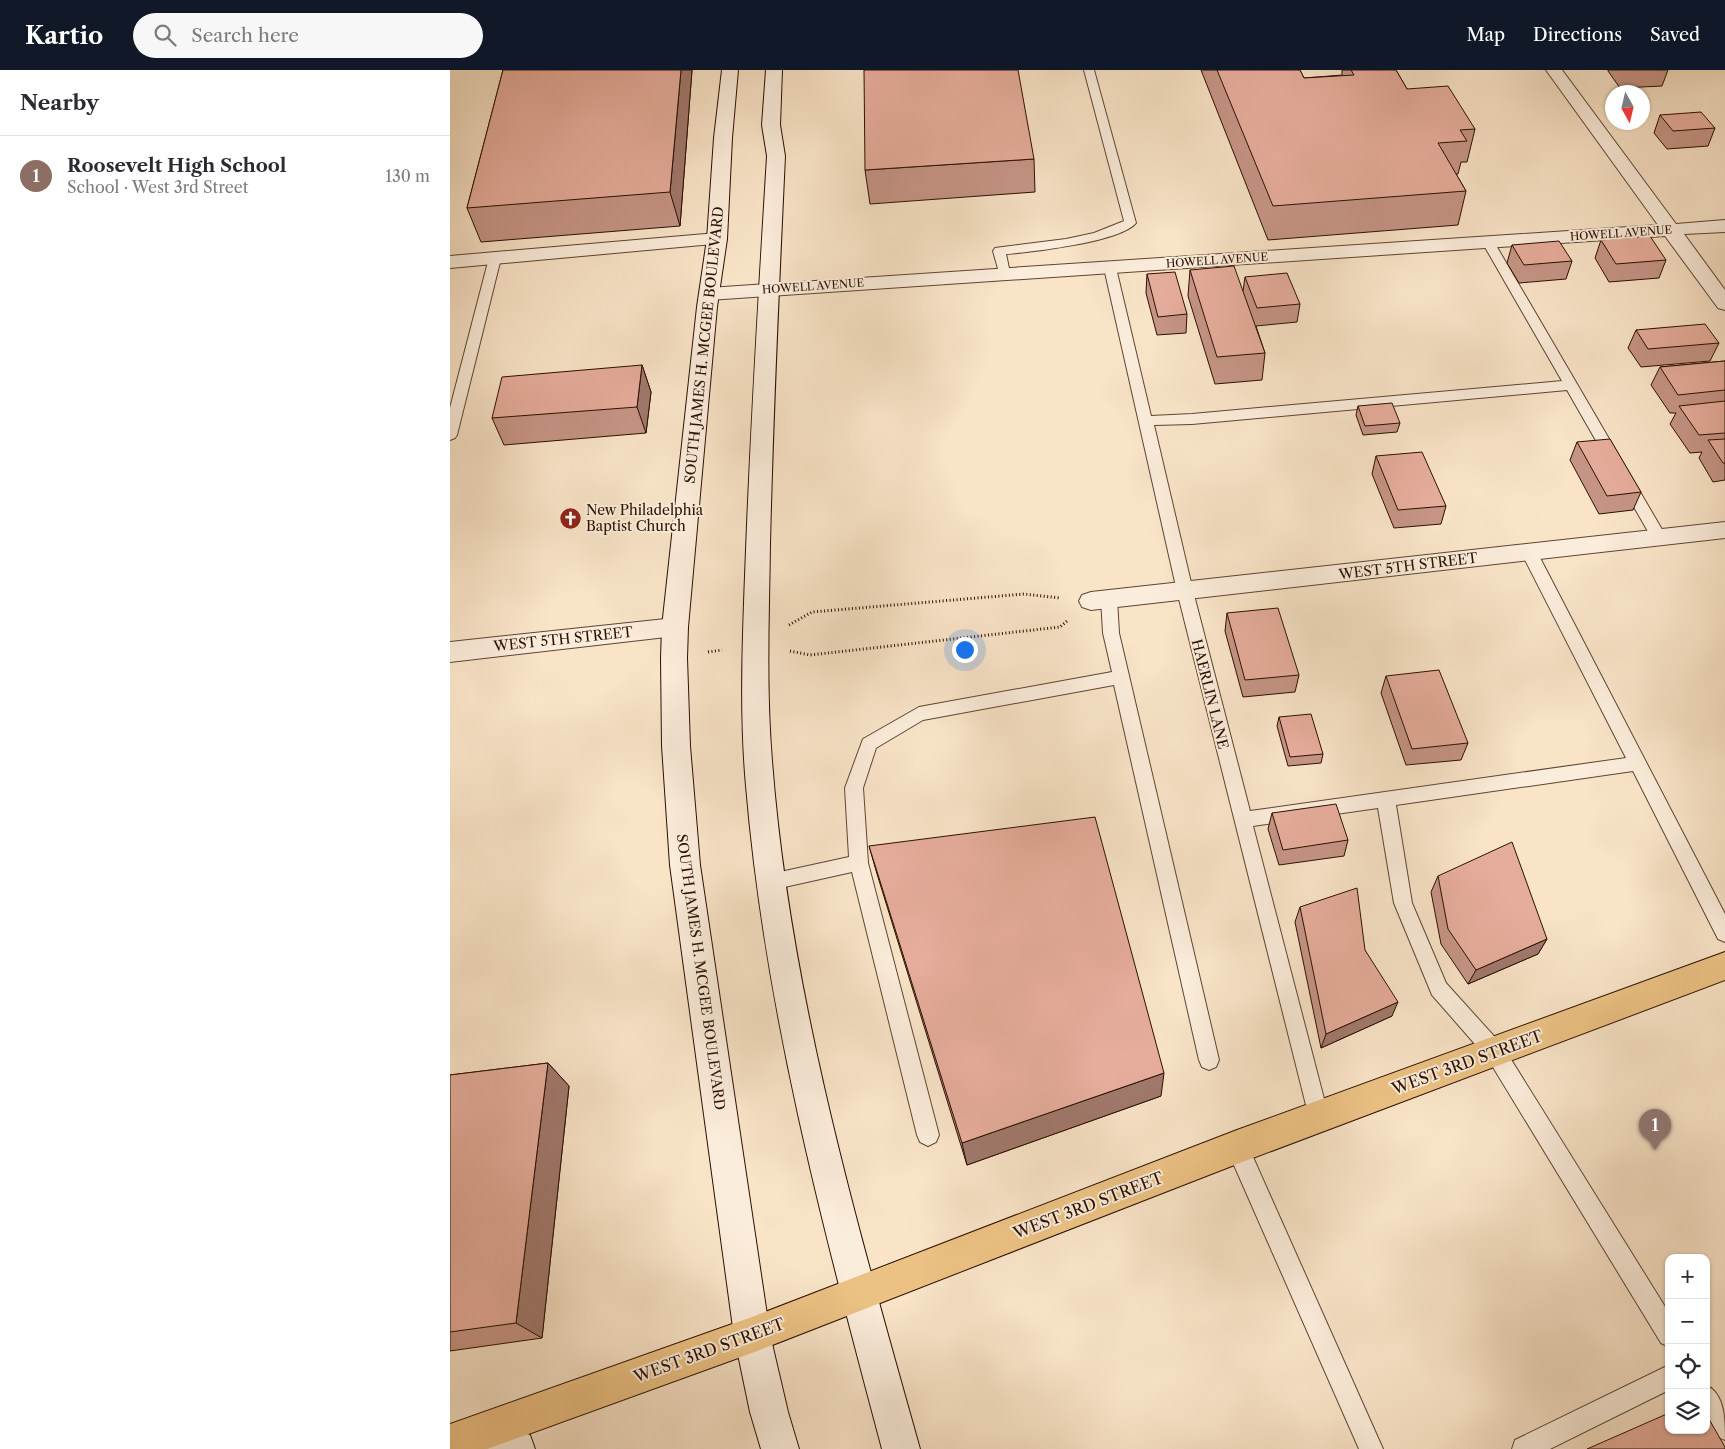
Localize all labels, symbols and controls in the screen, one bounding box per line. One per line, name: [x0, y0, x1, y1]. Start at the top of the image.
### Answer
search box: [133, 13, 483, 58]
text: Kartio: [25, 21, 103, 50]
icon: search: [151, 21, 179, 49]
text: Search here: [191, 24, 299, 47]
text: Map: [1466, 24, 1505, 46]
text: Directions: [1533, 24, 1622, 46]
text: Saved: [1650, 24, 1700, 46]
north arrow: [1605, 85, 1650, 130]
text: Nearby: [20, 90, 99, 115]
text: Roosevelt High School: [67, 154, 287, 177]
text: 1: [32, 166, 40, 186]
text: 130 m: [385, 166, 430, 186]
text: School · West 3rd Street: [67, 177, 248, 197]
street label: SOUTH JAMES H. MCGEE BOULEVARD: [680, 206, 728, 484]
street label: HOWELL AVENUE: [1569, 222, 1673, 244]
street label: HOWELL AVENUE: [1165, 249, 1269, 271]
street label: HOWELL AVENUE: [761, 275, 865, 297]
place label: New Philadelphia Baptist Church: [586, 501, 704, 535]
church icon: New Philadelphia Baptist Church: [558, 506, 582, 530]
street label: WEST 5TH STREET: [1336, 548, 1479, 584]
street label: WEST 5TH STREET: [491, 623, 634, 655]
your location: [952, 637, 978, 663]
street label: HAERLIN LANE: [1188, 637, 1232, 751]
street label: SOUTH JAMES H. MCGEE BOULEVARD: [673, 833, 729, 1111]
street label: WEST 3RD STREET: [1388, 1025, 1545, 1099]
pin: 1: [1639, 1109, 1671, 1150]
street label: WEST 3RD STREET: [1009, 1167, 1166, 1243]
map controls: [1665, 1254, 1710, 1434]
button: +: [1665, 1254, 1710, 1299]
button: −: [1665, 1299, 1710, 1344]
street label: WEST 3RD STREET: [630, 1313, 787, 1387]
button: locate: [1665, 1344, 1710, 1389]
button: layers: [1665, 1389, 1710, 1434]

